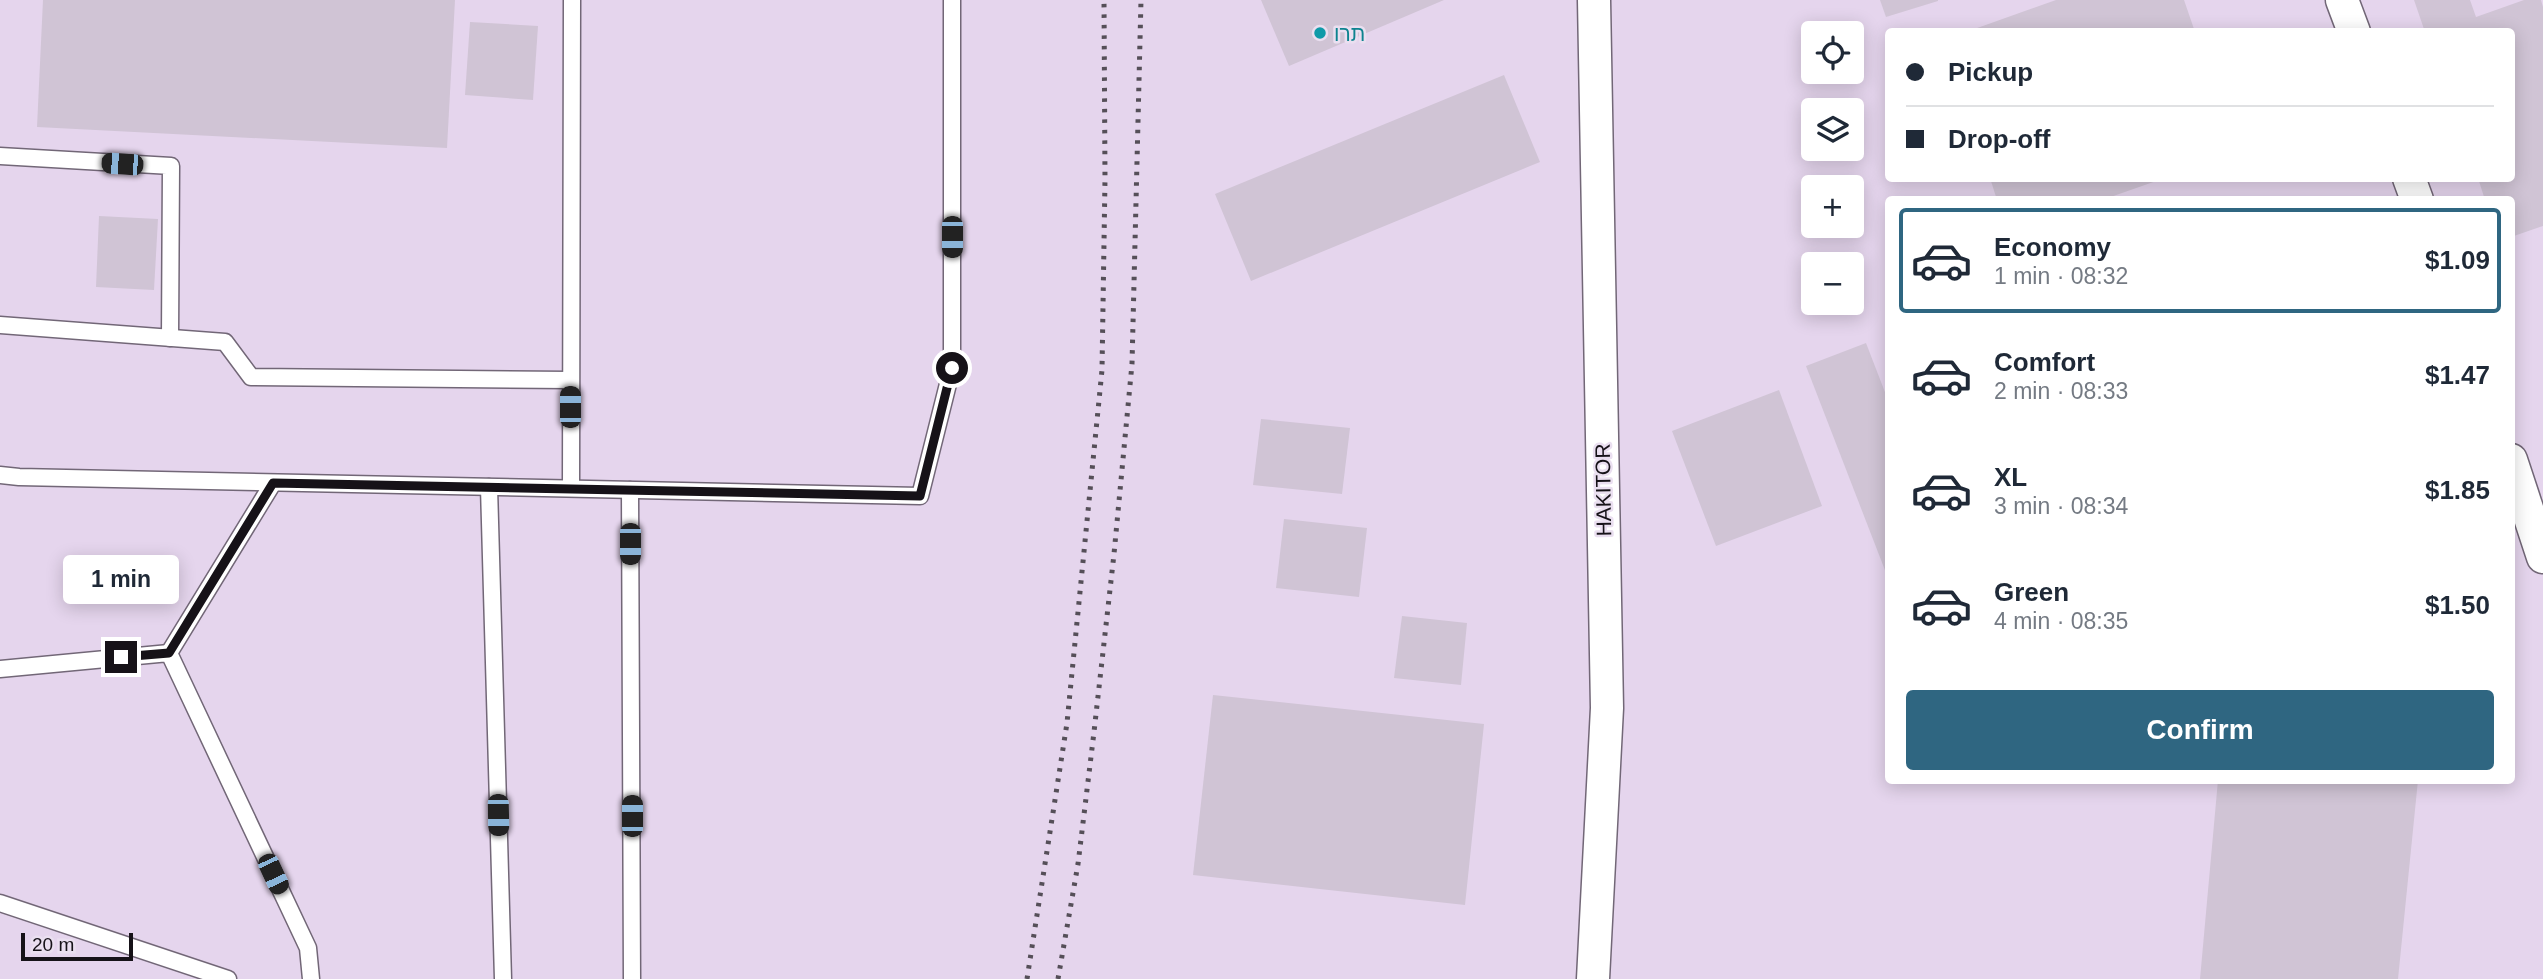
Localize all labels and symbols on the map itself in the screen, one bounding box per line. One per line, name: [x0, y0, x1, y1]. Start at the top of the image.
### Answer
place label: תרו: [1334, 22, 1365, 45]
marker: תרו: [1312, 25, 1328, 41]
car: [101, 152, 144, 176]
car: [942, 216, 963, 258]
route start: [936, 352, 968, 384]
car: [560, 386, 581, 428]
street label: HAKITOR: [1591, 443, 1615, 537]
car: [620, 523, 641, 565]
callout: 1 min: [63, 556, 179, 604]
route end: [105, 641, 137, 673]
car: [488, 794, 509, 836]
car: [622, 795, 643, 837]
car: [255, 851, 292, 897]
scale bar: [21, 930, 133, 962]

